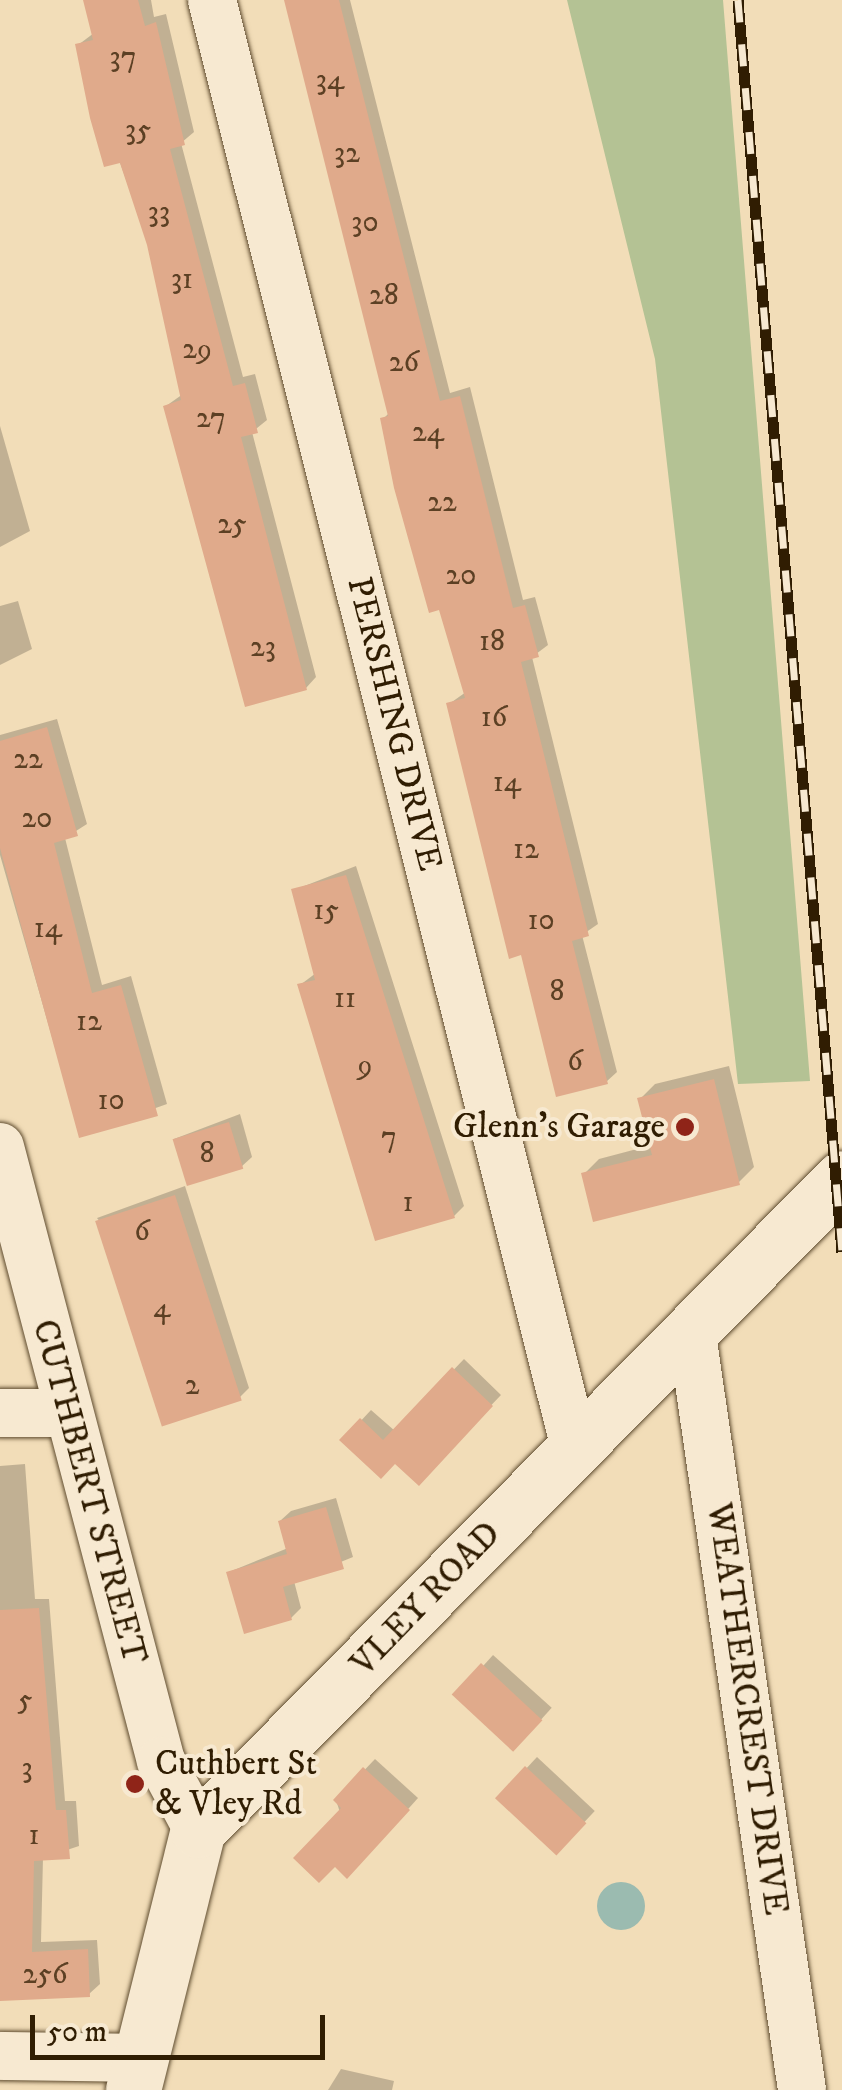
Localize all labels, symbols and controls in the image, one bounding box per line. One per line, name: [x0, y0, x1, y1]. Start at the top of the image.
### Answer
house number: 37: [110, 40, 136, 76]
house number: 34: [316, 63, 344, 99]
house number: 35: [125, 113, 151, 149]
house number: 32: [334, 136, 360, 172]
house number: 33: [148, 195, 170, 231]
house number: 30: [351, 205, 379, 241]
house number: 31: [171, 262, 193, 298]
house number: 28: [369, 278, 399, 314]
house number: 29: [182, 332, 212, 368]
house number: 26: [389, 345, 419, 381]
house number: 27: [196, 401, 226, 437]
house number: 24: [412, 415, 444, 451]
house number: 22: [427, 485, 457, 521]
house number: 25: [217, 507, 247, 543]
house number: 20: [446, 558, 476, 594]
street label: PERSHING DRIVE: [337, 573, 451, 875]
house number: 18: [479, 624, 505, 660]
house number: 23: [250, 630, 276, 666]
house number: 16: [481, 700, 507, 736]
house number: 22: [13, 742, 43, 778]
house number: 14: [493, 765, 521, 801]
house number: 20: [22, 801, 52, 837]
house number: 12: [513, 832, 539, 868]
house number: 15: [313, 893, 339, 929]
house number: 10: [527, 903, 555, 939]
house number: 14: [34, 911, 62, 947]
house number: 8: [549, 974, 565, 1010]
house number: 11: [334, 981, 356, 1017]
house number: 12: [76, 1004, 102, 1040]
house number: 6: [567, 1044, 583, 1080]
house number: 9: [358, 1048, 372, 1084]
house number: 10: [97, 1083, 125, 1119]
place label: Glenn's Garage: [453, 1106, 665, 1148]
marker: Glenn's Garage: [674, 1116, 696, 1138]
house number: 7: [381, 1120, 397, 1156]
house number: 8: [199, 1136, 215, 1172]
house number: 1: [402, 1185, 414, 1221]
house number: 6: [134, 1214, 150, 1250]
house number: 4: [153, 1291, 171, 1327]
street label: CUTHBERT STREET: [23, 1315, 155, 1669]
house number: 2: [185, 1368, 199, 1404]
street label: WEATHERCREST DRIVE: [697, 1500, 797, 1918]
street label: VLEY ROAD: [342, 1513, 510, 1685]
house number: 5: [18, 1683, 32, 1719]
place label: Cuthbert St & Vley Rd: [155, 1743, 317, 1825]
house number: 3: [21, 1751, 33, 1787]
marker: Cuthbert St & Vley Rd: [124, 1773, 146, 1795]
house number: 1: [28, 1818, 40, 1854]
house number: 256: [22, 1957, 68, 1993]
scale bar: [35, 1995, 330, 2057]
text: 50 m: [47, 2014, 107, 2051]

